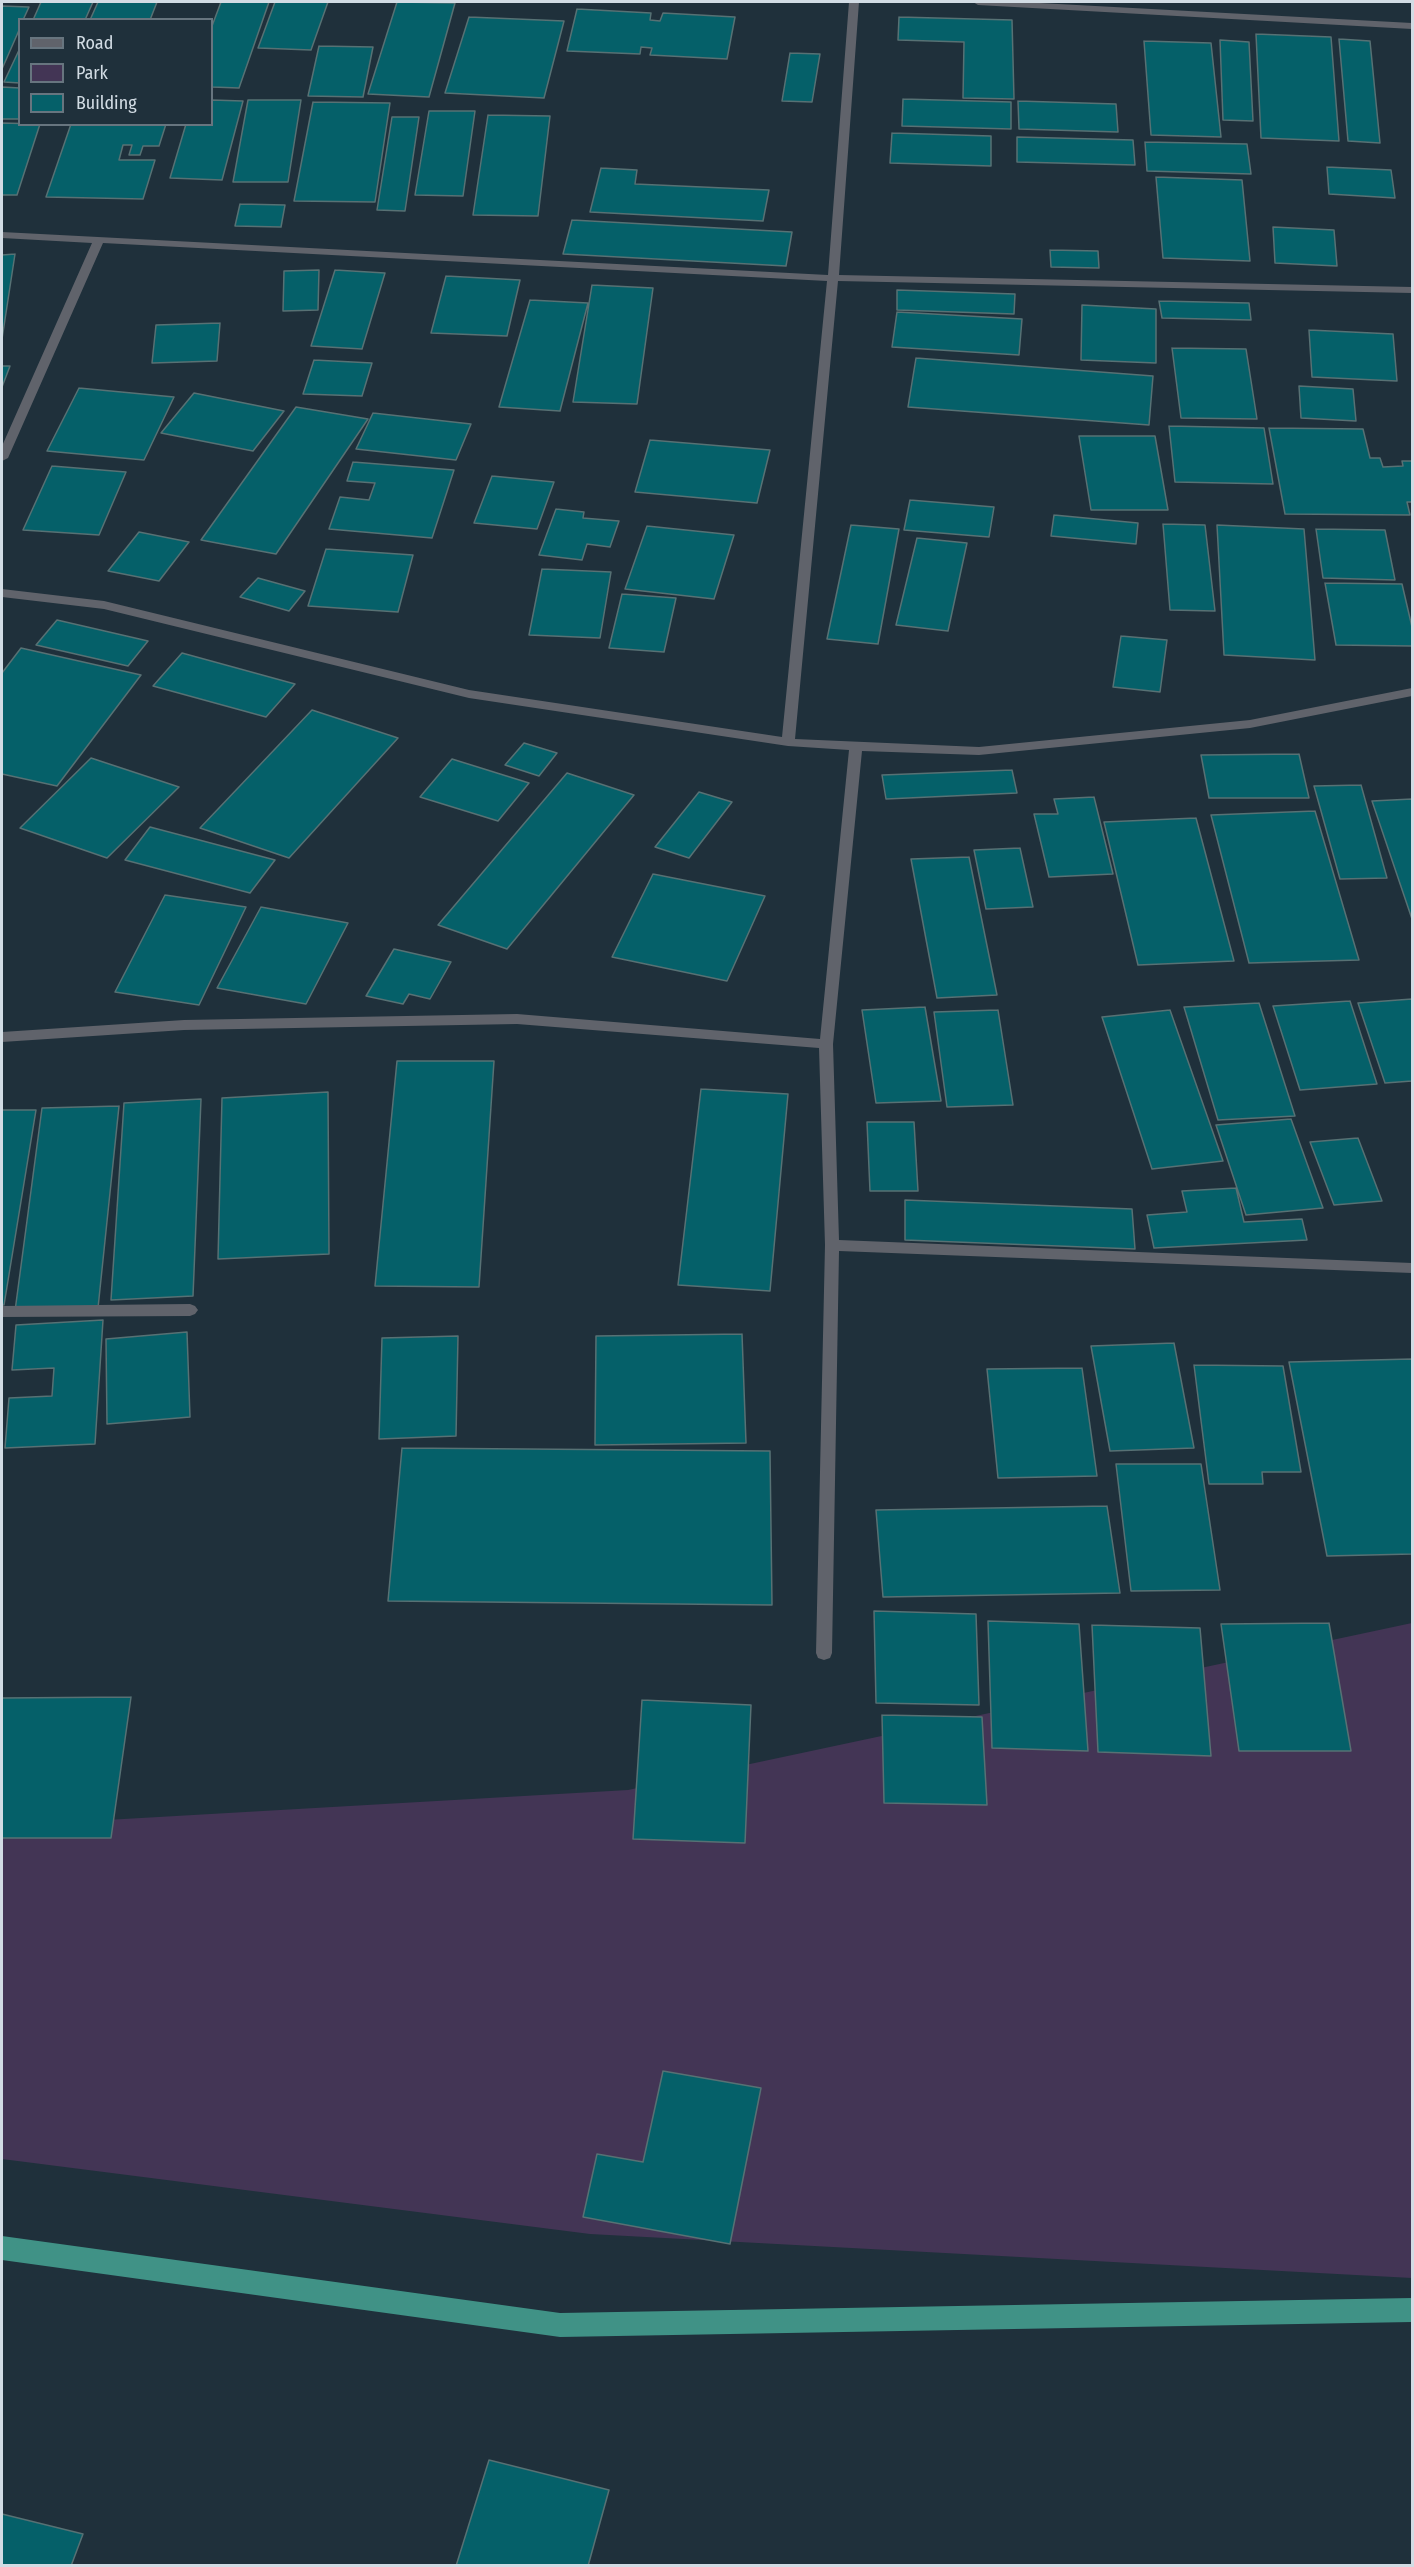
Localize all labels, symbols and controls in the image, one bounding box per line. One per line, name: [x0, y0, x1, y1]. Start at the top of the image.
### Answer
legend: [18, 18, 213, 126]
text: Road: [76, 32, 113, 54]
text: Park: [76, 62, 108, 84]
text: Building: [76, 92, 137, 114]

